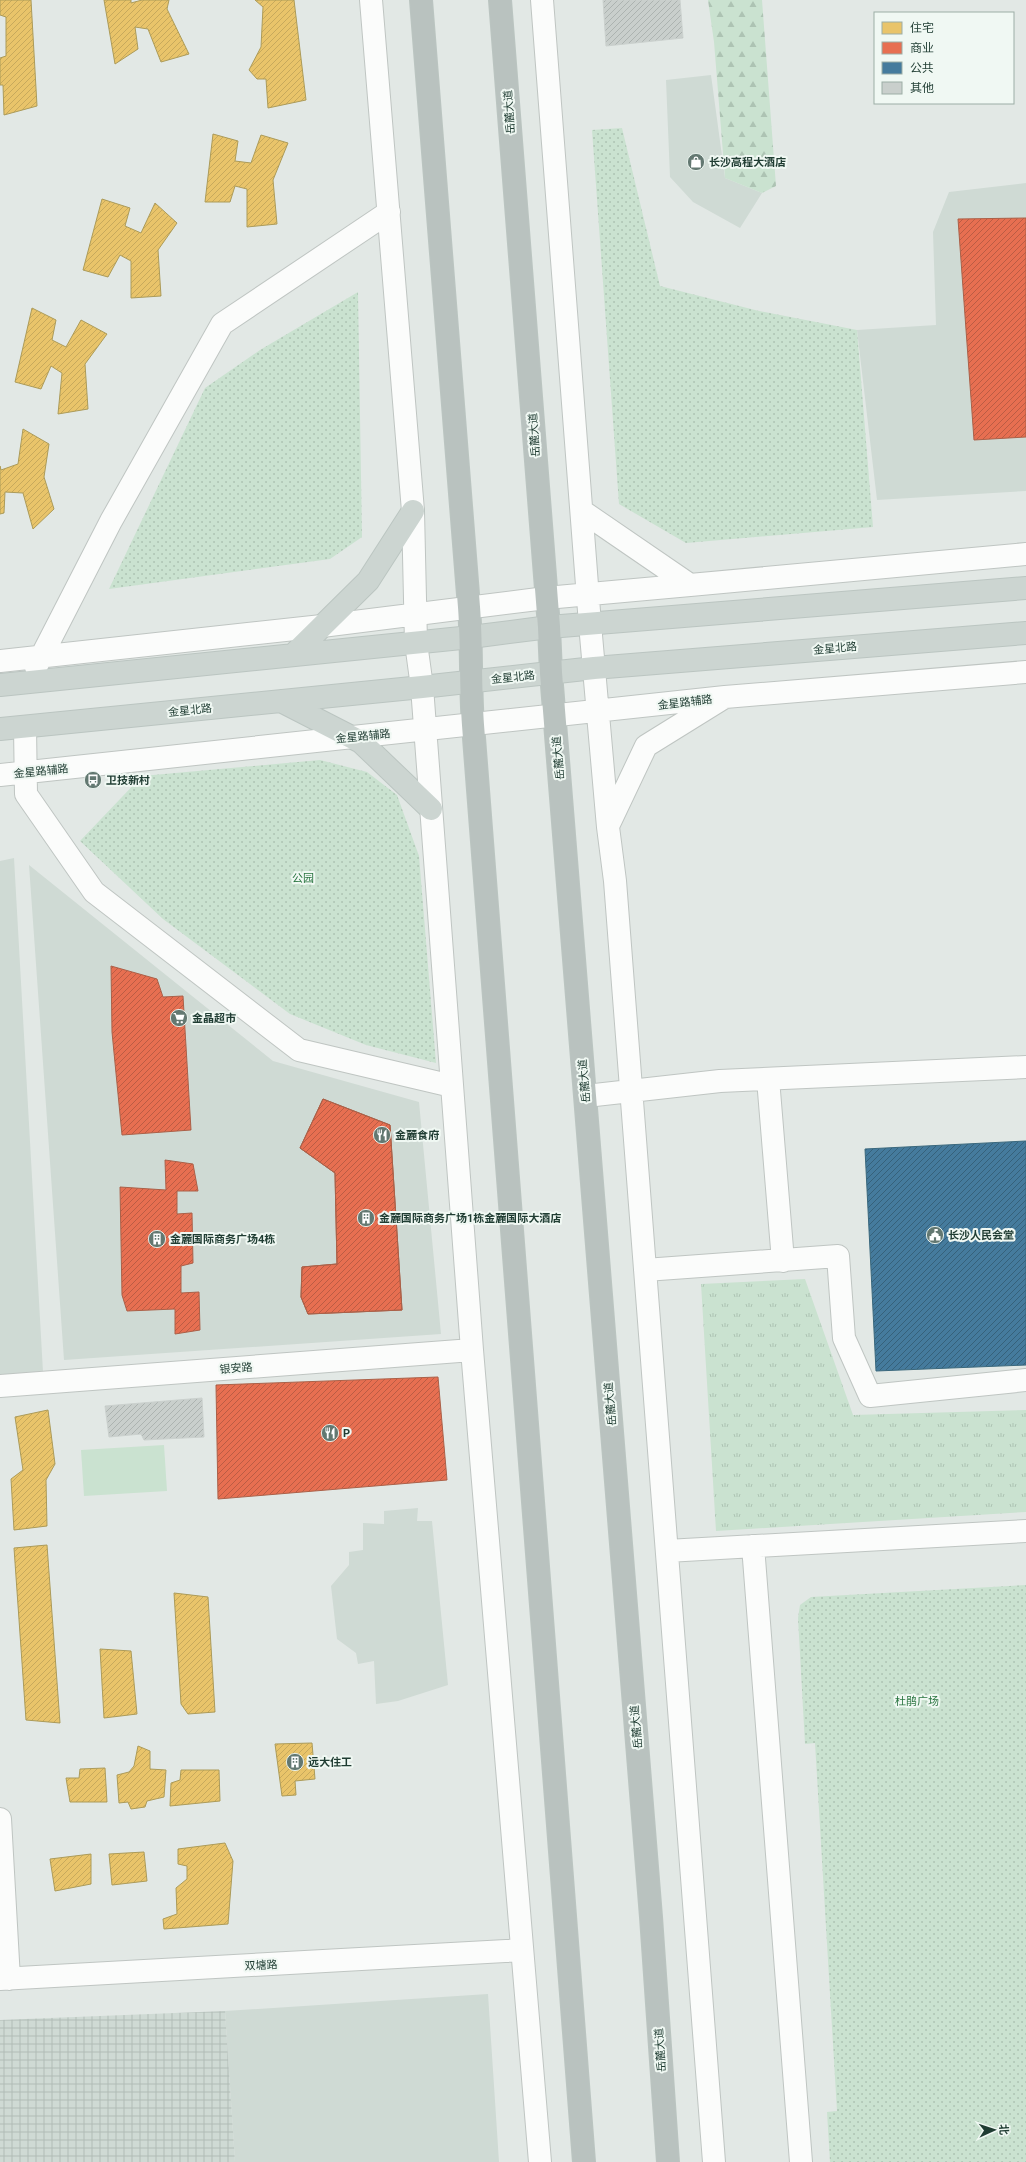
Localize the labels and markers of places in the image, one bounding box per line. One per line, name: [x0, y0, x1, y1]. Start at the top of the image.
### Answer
shop icon: 长沙高程大酒店: [686, 152, 706, 172]
place label: 长沙高程大酒店: [709, 156, 786, 169]
bus stop icon: 卫技新村: [83, 770, 103, 790]
place label: 卫技新村: [106, 774, 150, 787]
supermarket icon: 金晶超市: [169, 1008, 189, 1028]
place label: 金晶超市: [192, 1012, 236, 1025]
restaurant icon: 金麓食府: [372, 1125, 392, 1145]
place label: 金麓食府: [395, 1129, 439, 1142]
building icon: 金麓国际商务广场1栋金麓国际大酒店: [356, 1208, 376, 1228]
place label: 金麓国际商务广场1栋金麓国际大酒店: [379, 1212, 561, 1225]
public building icon: 长沙人民会堂: [925, 1225, 945, 1245]
building icon: 金麓国际商务广场4栋: [147, 1229, 167, 1249]
place label: 长沙人民会堂: [948, 1229, 1014, 1242]
place label: 金麓国际商务广场4栋: [170, 1233, 275, 1246]
restaurant icon: P: [320, 1423, 340, 1443]
place label: P: [343, 1427, 350, 1440]
building icon: 远大住工: [285, 1752, 305, 1772]
place label: 远大住工: [308, 1756, 352, 1769]

